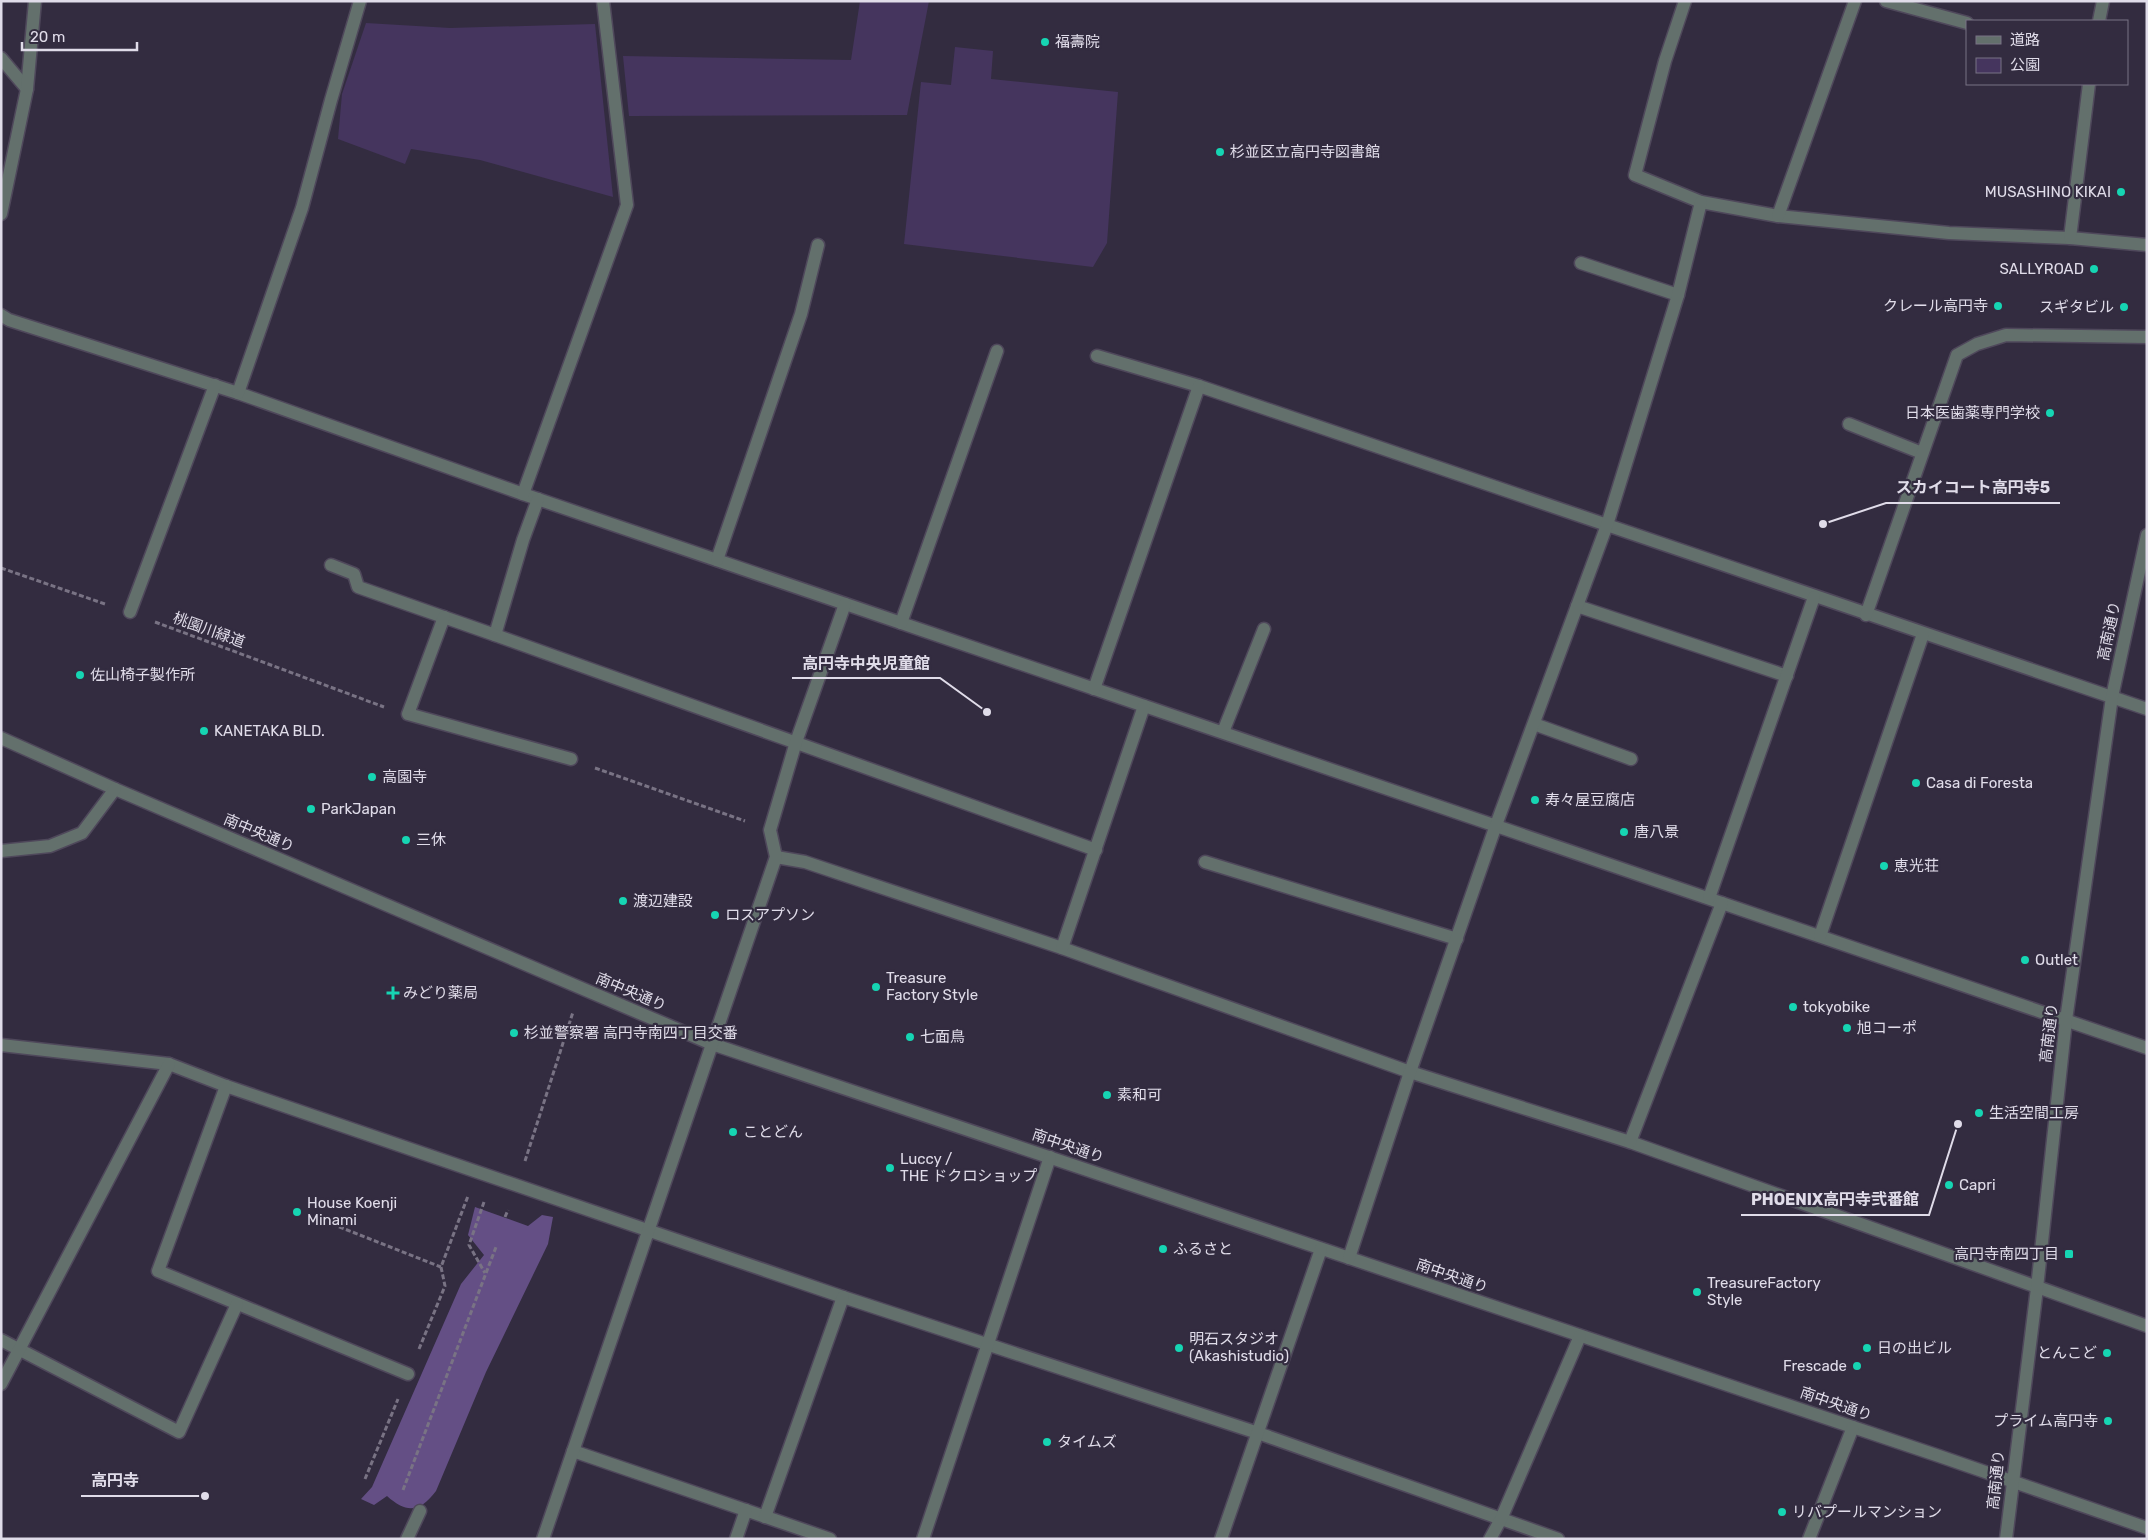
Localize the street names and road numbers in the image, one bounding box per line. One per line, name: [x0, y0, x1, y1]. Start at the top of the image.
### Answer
street label: 高南通り: [2094, 600, 2124, 662]
street label: 桃園川緑道: [171, 609, 247, 651]
street label: 南中央通り: [221, 810, 297, 856]
street label: 南中央通り: [593, 969, 669, 1015]
street label: 高南通り: [2036, 1002, 2062, 1064]
street label: 南中央通り: [1030, 1125, 1106, 1167]
street label: 南中央通り: [1414, 1255, 1490, 1297]
street label: 南中央通り: [1798, 1383, 1874, 1425]
street label: 高南通り: [1984, 1449, 2008, 1511]

